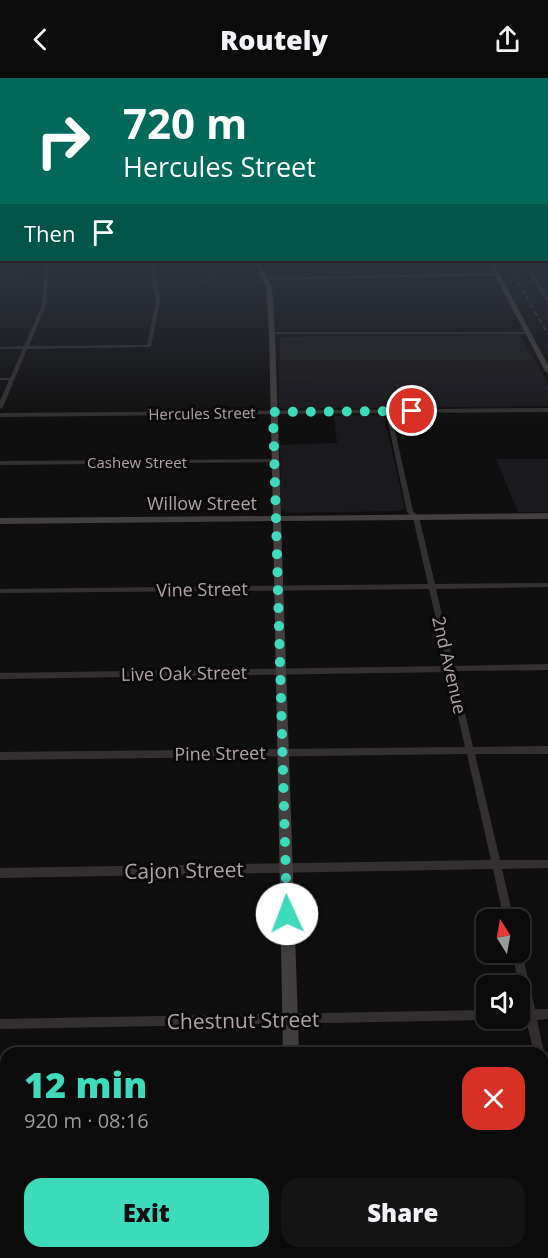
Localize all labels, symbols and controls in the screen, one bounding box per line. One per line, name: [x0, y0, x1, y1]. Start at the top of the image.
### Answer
text: Routely: [220, 21, 328, 58]
icon: back: [24, 23, 57, 56]
icon: share: [491, 23, 524, 56]
text: 720 m: [123, 94, 247, 151]
icon: right: [24, 102, 102, 180]
text: Hercules Street: [123, 148, 316, 185]
icon: arrive: [87, 216, 120, 249]
text: Then: [24, 218, 75, 248]
pin: [386, 385, 437, 436]
icon: arrive: [395, 394, 428, 427]
street label: Hercules Street: [148, 402, 256, 424]
street label: Cashew Street: [87, 452, 187, 472]
street label: Willow Street: [147, 491, 257, 515]
street label: Vine Street: [156, 576, 248, 602]
street label: 2nd Avenue: [427, 614, 473, 716]
street label: Live Oak Street: [121, 660, 247, 686]
street label: Pine Street: [174, 740, 266, 766]
street label: Cajon Street: [124, 855, 244, 885]
position arrow: [255, 882, 319, 946]
north arrow: [476, 909, 530, 963]
map controls: [476, 909, 530, 1029]
button: sound: [476, 975, 530, 1029]
street label: Chestnut Street: [166, 1005, 320, 1035]
text: 12 min: [24, 1060, 147, 1109]
button: close: [462, 1067, 525, 1130]
text: 920 m · 08:16: [24, 1107, 149, 1134]
button: Exit: [24, 1178, 269, 1247]
button: Share: [281, 1178, 525, 1247]

